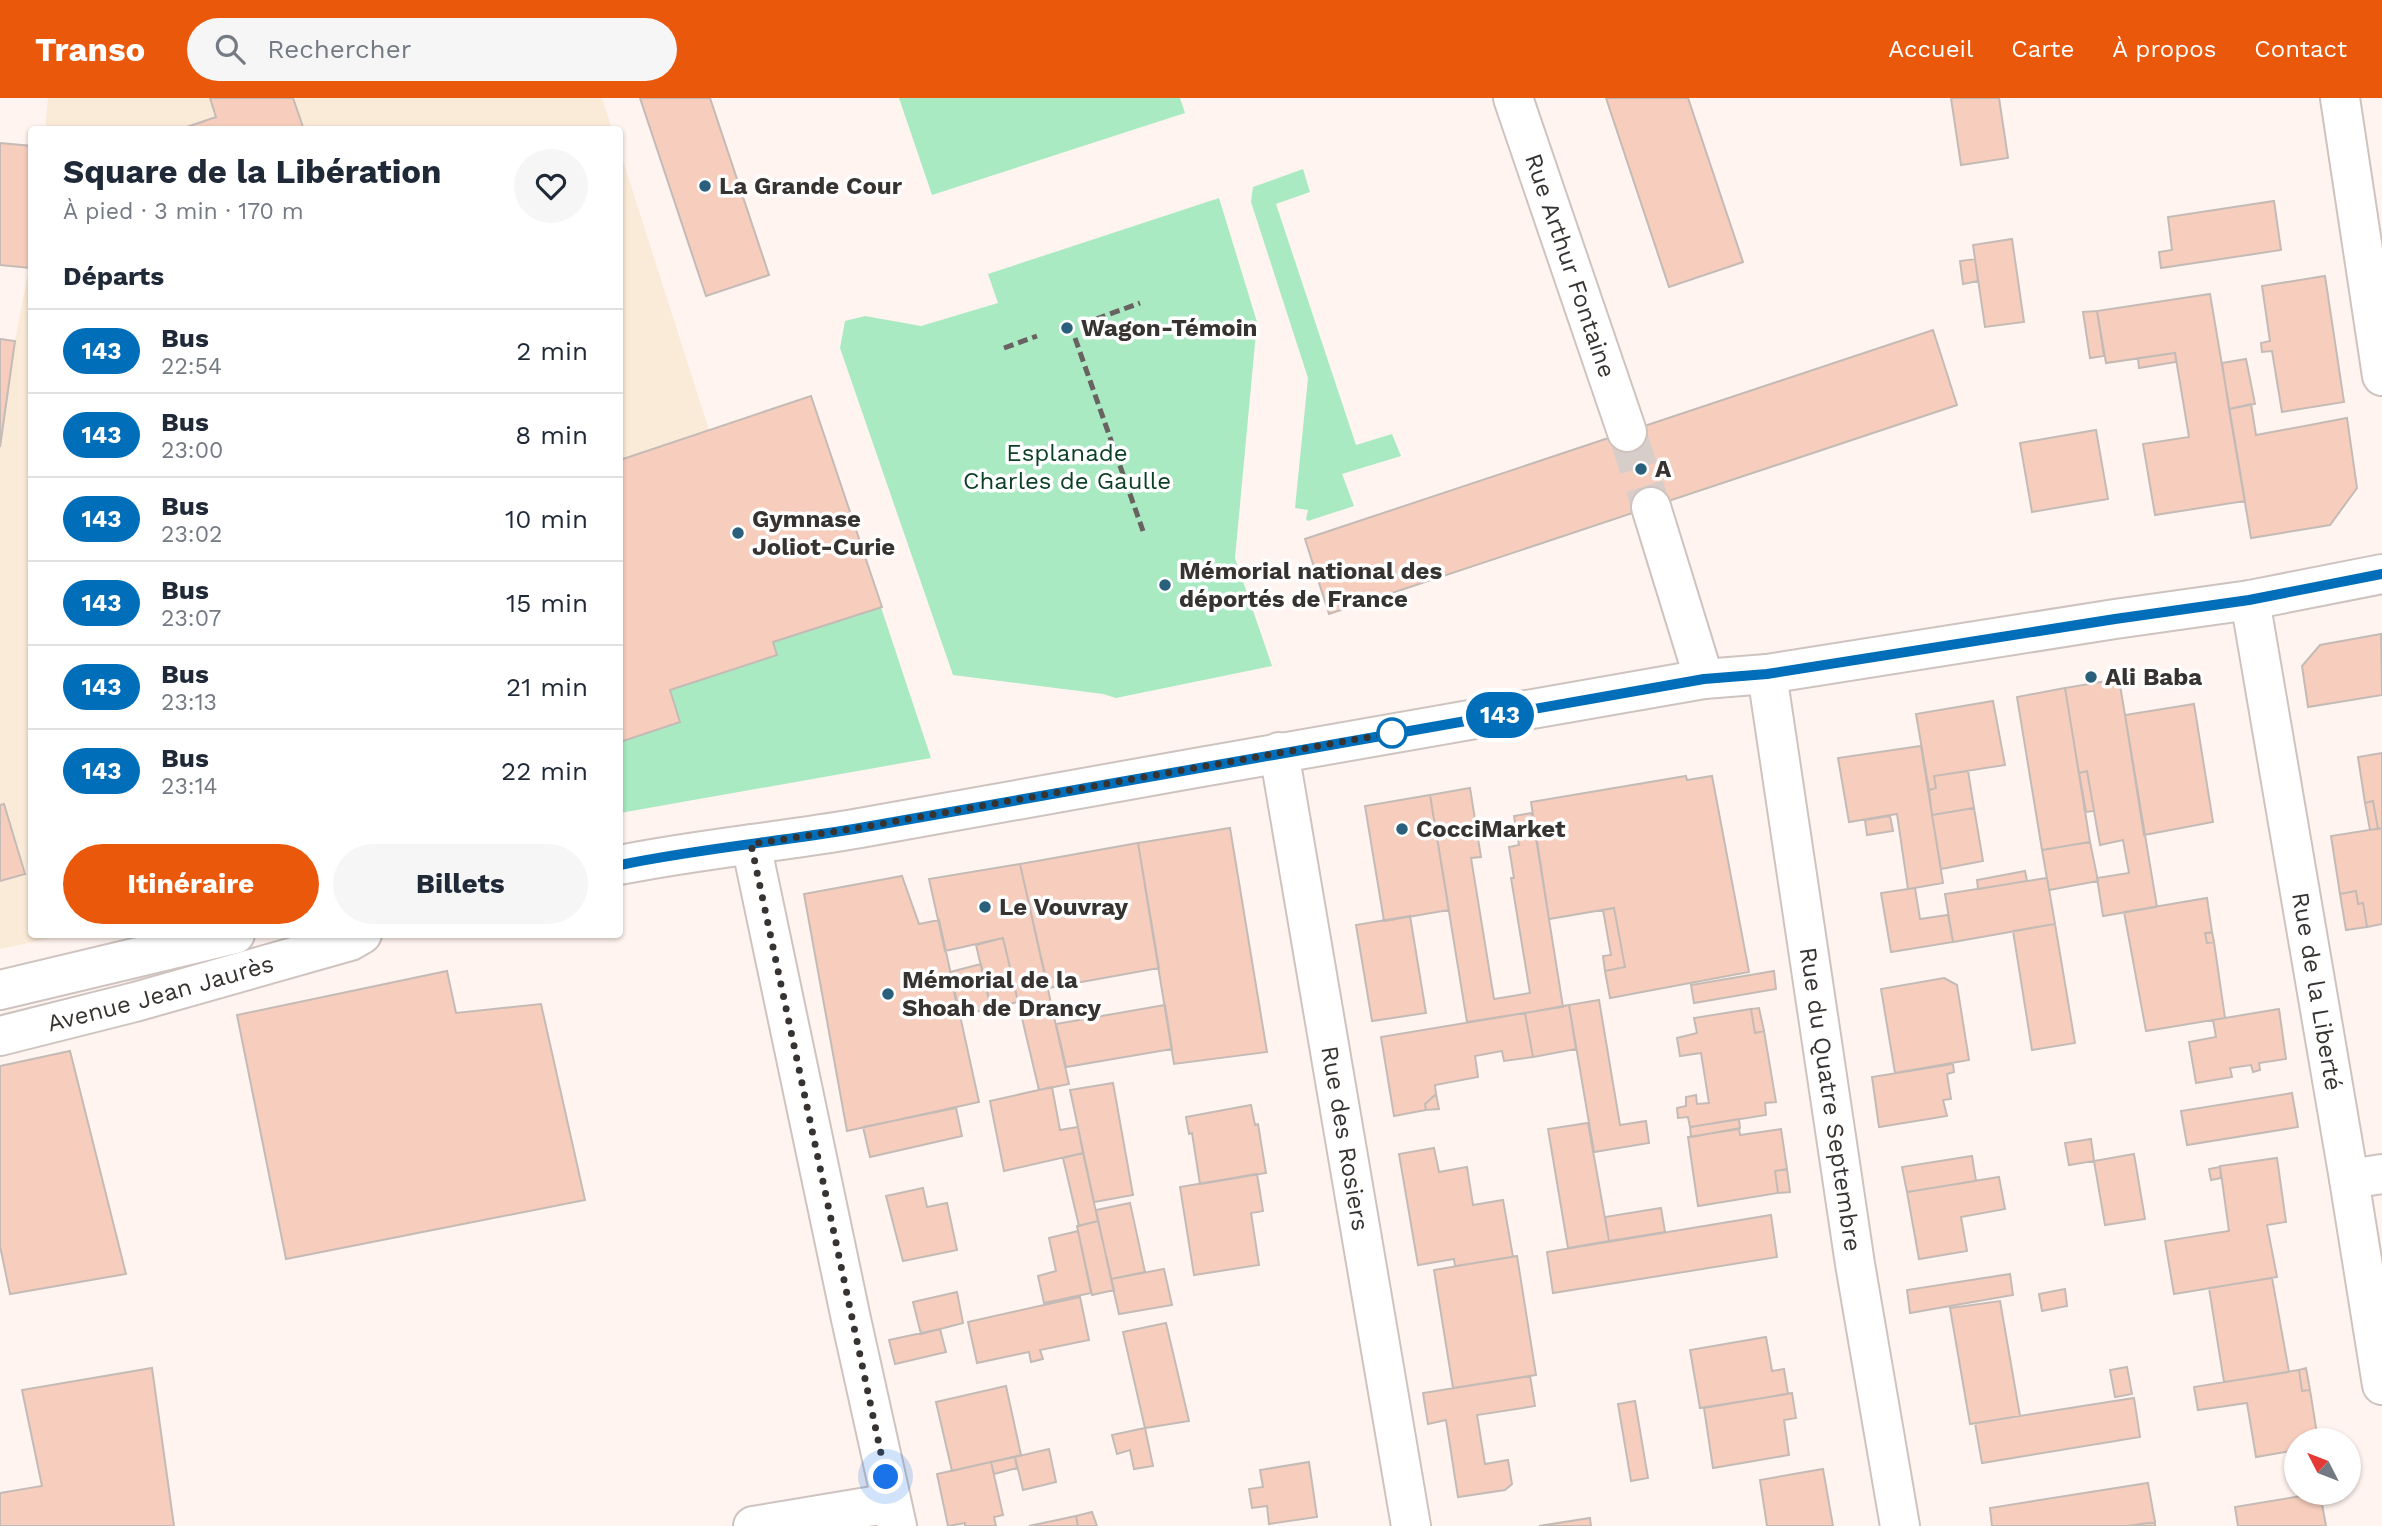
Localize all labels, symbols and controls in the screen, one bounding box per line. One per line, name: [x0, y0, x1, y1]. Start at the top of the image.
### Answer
search box: [187, 18, 677, 81]
text: Transo: [35, 30, 145, 69]
icon: search: [211, 30, 249, 68]
text: Rechercher: [267, 34, 411, 64]
text: Accueil: [1888, 35, 1973, 63]
text: Carte: [2011, 35, 2074, 63]
text: À propos: [2112, 35, 2216, 63]
text: Contact: [2254, 35, 2347, 63]
button: heart: [514, 149, 588, 223]
street label: Rue Arthur Fontaine: [1519, 150, 1621, 381]
text: Square de la Libération: [63, 152, 442, 191]
place label: La Grande Cour: [719, 172, 903, 200]
marker: La Grande Cour: [697, 178, 713, 194]
text: À pied · 3 min · 170 m: [63, 198, 304, 225]
text: Départs: [63, 261, 164, 291]
place label: Wagon-Témoin: [1081, 314, 1258, 342]
marker: Wagon-Témoin: [1059, 320, 1075, 336]
text: Bus: [161, 323, 209, 353]
text: 2 min: [516, 336, 588, 366]
text: 143: [81, 337, 122, 365]
text: 22:54: [161, 353, 222, 380]
text: Bus: [161, 407, 209, 437]
text: 8 min: [515, 420, 588, 450]
text: 143: [81, 421, 122, 449]
text: 23:00: [161, 437, 223, 464]
park label: Esplanade Charles de Gaulle: [963, 439, 1171, 495]
place label: A: [1655, 455, 1672, 483]
marker: A: [1633, 461, 1649, 477]
text: Bus: [161, 491, 209, 521]
text: 10 min: [505, 504, 588, 534]
text: 143: [81, 505, 122, 533]
place label: Gymnase Joliot-Curie: [752, 505, 895, 561]
text: 23:02: [161, 521, 222, 548]
marker: Gymnase Joliot-Curie: [730, 525, 746, 541]
place label: Mémorial national des déportés de France: [1179, 557, 1442, 613]
text: Bus: [161, 575, 209, 605]
marker: Mémorial national des déportés de France: [1157, 577, 1173, 593]
text: 15 min: [506, 588, 588, 618]
text: 143: [81, 589, 122, 617]
text: 23:07: [161, 605, 221, 632]
text: Bus: [161, 659, 209, 689]
place label: Ali Baba: [2105, 663, 2202, 691]
marker: Ali Baba: [2083, 669, 2099, 685]
text: 21 min: [506, 672, 588, 702]
text: 143: [81, 673, 122, 701]
text: 23:13: [161, 689, 217, 716]
line badge: 143: [1460, 692, 1540, 738]
text: 143: [1480, 701, 1520, 729]
unlabelled marker: [1377, 718, 1407, 748]
text: Bus: [161, 743, 209, 773]
text: 22 min: [501, 756, 588, 786]
text: 143: [81, 757, 122, 785]
text: 23:14: [161, 773, 218, 800]
place label: CocciMarket: [1416, 815, 1566, 843]
marker: CocciMarket: [1394, 821, 1410, 837]
button: Itinéraire: [63, 844, 319, 924]
button: Billets: [333, 844, 588, 924]
street label: Rue de la Liberté: [2286, 890, 2348, 1093]
place label: Le Vouvray: [999, 893, 1128, 921]
marker: Le Vouvray: [977, 899, 993, 915]
street label: Rue du Quatre Septembre: [1794, 945, 1867, 1253]
street label: Avenue Jean Jaurès: [44, 949, 277, 1038]
place label: Mémorial de la Shoah de Drancy: [902, 966, 1102, 1022]
marker: Mémorial de la Shoah de Drancy: [880, 986, 896, 1002]
street label: Rue des Rosiers: [1315, 1044, 1374, 1233]
north arrow: [2284, 1428, 2361, 1505]
map controls: [2284, 1428, 2361, 1505]
your location: [868, 1459, 903, 1494]

